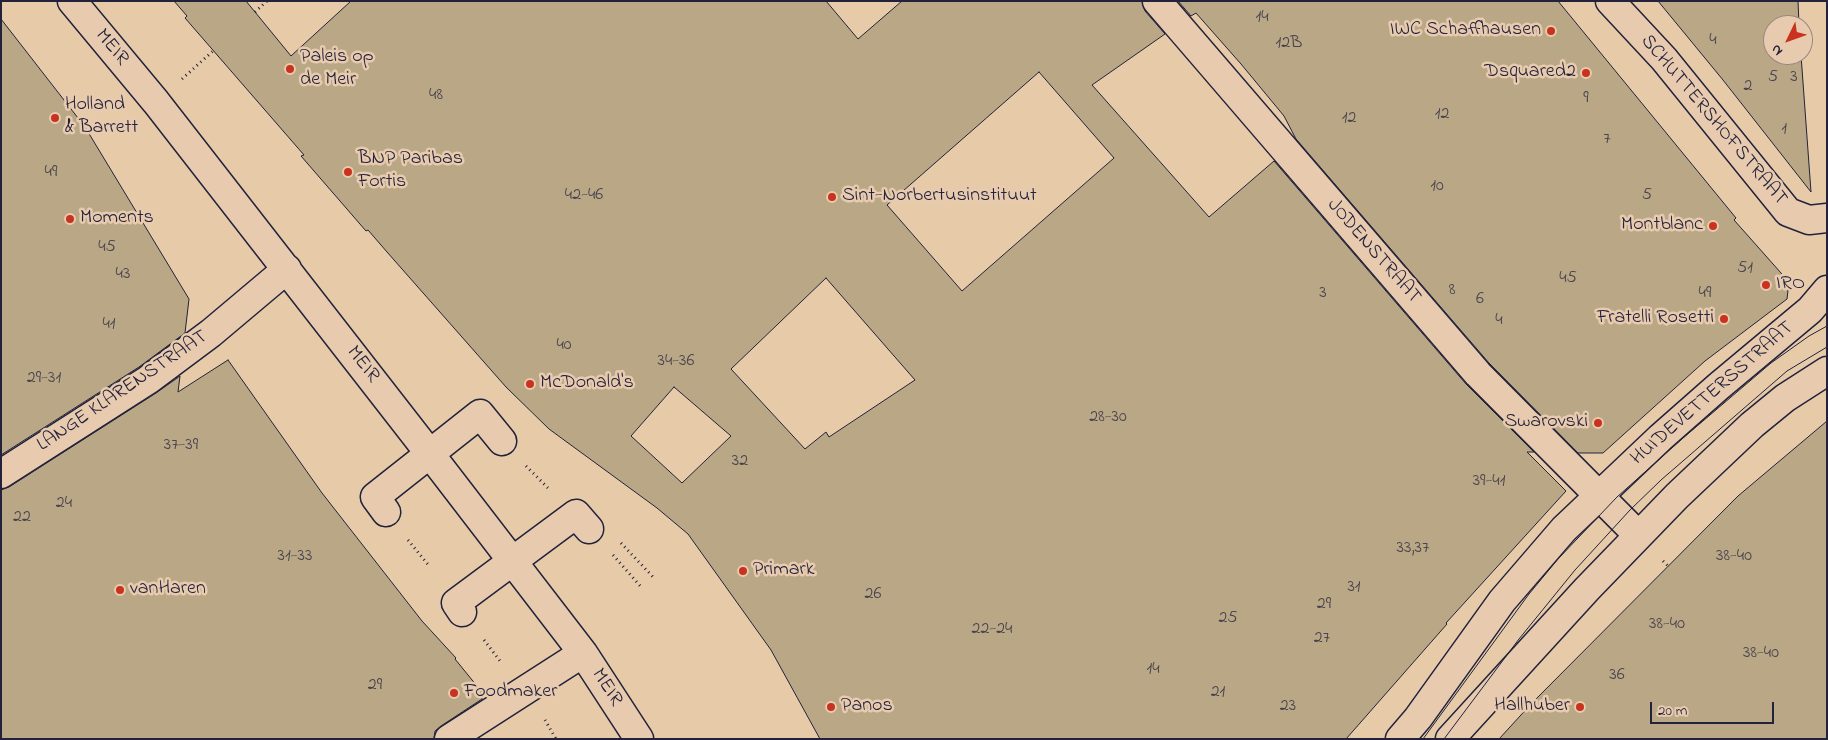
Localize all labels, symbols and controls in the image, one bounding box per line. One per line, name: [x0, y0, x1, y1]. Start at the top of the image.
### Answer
house number: 14: [1255, 7, 1269, 29]
north arrow: [1763, 15, 1813, 65]
place label: IWC Schaffhausen: [1390, 19, 1541, 43]
street label: MEIR: [89, 25, 133, 71]
marker: IWC Schaffhausen: [1545, 25, 1557, 37]
house number: 4: [1709, 30, 1717, 52]
street label: SCHUTTERSHOFSTRAAT: [1634, 31, 1792, 211]
house number: 12B: [1276, 33, 1302, 55]
text: N: [1766, 39, 1788, 60]
place label: Paleis op de Meir: [300, 46, 374, 93]
place label: Dsquared2: [1484, 61, 1576, 85]
marker: Paleis op de Meir: [284, 63, 296, 75]
marker: Dsquared2: [1580, 67, 1592, 79]
house number: 5: [1768, 67, 1778, 89]
house number: 3: [1790, 67, 1798, 89]
house number: 2: [1744, 76, 1752, 98]
house number: 48: [429, 85, 443, 107]
house number: 9: [1583, 88, 1589, 110]
place label: Holland & Barrett: [65, 94, 138, 141]
house number: 12: [1435, 104, 1449, 126]
house number: 12: [1342, 108, 1356, 130]
marker: Holland & Barrett: [49, 112, 61, 124]
house number: 1: [1781, 119, 1787, 141]
house number: 7: [1603, 129, 1611, 151]
place label: BNP Paribas Fortis: [358, 148, 463, 195]
house number: 49: [45, 162, 57, 184]
marker: BNP Paribas Fortis: [342, 166, 354, 178]
house number: 10: [1430, 176, 1444, 198]
house number: 42-46: [565, 185, 603, 207]
place label: Sint-Norbertusinstituut: [842, 185, 1037, 209]
house number: 5: [1642, 185, 1652, 207]
marker: Sint-Norbertusinstituut: [826, 191, 838, 203]
street label: JODENSTRAAT: [1321, 194, 1425, 310]
place label: Moments: [80, 207, 154, 231]
marker: Moments: [64, 213, 76, 225]
place label: Montblanc: [1621, 214, 1703, 238]
marker: Montblanc: [1707, 220, 1719, 232]
house number: 45: [98, 237, 116, 259]
house number: 51: [1737, 258, 1753, 280]
house number: 43: [116, 264, 130, 286]
house number: 45: [1559, 268, 1577, 290]
place label: IRO: [1776, 273, 1805, 297]
marker: IRO: [1760, 279, 1772, 291]
house number: 8: [1449, 280, 1455, 302]
house number: 3: [1319, 283, 1327, 305]
house number: 49: [1699, 283, 1711, 305]
house number: 6: [1476, 289, 1484, 311]
place label: Fratelli Rosetti: [1597, 307, 1714, 331]
house number: 4: [1495, 310, 1503, 332]
marker: Fratelli Rosetti: [1718, 313, 1730, 325]
house number: 41: [102, 314, 116, 336]
street label: HUIDEVETTERSSTRAAT: [1627, 317, 1799, 471]
street label: LANGE KLARENSTRAAT: [33, 326, 213, 458]
house number: 40: [556, 335, 572, 357]
street label: MEIR: [340, 342, 384, 388]
house number: 34-36: [658, 351, 694, 373]
house number: 29-31: [27, 368, 61, 390]
place label: McDonald's: [540, 372, 634, 396]
marker: McDonald's: [524, 378, 536, 390]
house number: 28-30: [1089, 407, 1127, 429]
place label: Swarovski: [1504, 411, 1588, 435]
marker: Swarovski: [1592, 417, 1604, 429]
house number: 37-39: [164, 435, 198, 457]
house number: 32: [732, 451, 748, 473]
house number: 39-41: [1473, 471, 1505, 493]
house number: 24: [56, 493, 72, 515]
house number: 22: [13, 507, 31, 529]
house number: 33,37: [1397, 538, 1429, 560]
house number: 31-33: [278, 546, 312, 568]
house number: 38-40: [1716, 546, 1752, 568]
place label: Primark: [753, 559, 814, 583]
marker: Primark: [737, 565, 749, 577]
house number: 31: [1347, 577, 1361, 599]
place label: vanHaren: [130, 578, 206, 602]
marker: vanHaren: [114, 584, 126, 596]
house number: 26: [865, 584, 881, 606]
house number: 29: [1317, 594, 1331, 616]
house number: 25: [1218, 608, 1238, 630]
house number: 38-40: [1649, 614, 1685, 636]
house number: 22-24: [971, 619, 1013, 641]
house number: 27: [1314, 628, 1330, 650]
house number: 38-40: [1743, 643, 1779, 665]
house number: 14: [1146, 659, 1160, 681]
street label: MEIR: [585, 665, 627, 711]
house number: 36: [1609, 665, 1625, 687]
house number: 29: [368, 675, 382, 697]
place label: Foodmaker: [464, 681, 557, 705]
house number: 21: [1211, 682, 1225, 704]
marker: Foodmaker: [448, 687, 460, 699]
scale bar: [1653, 692, 1777, 724]
place label: Panos: [841, 695, 893, 719]
place label: Hallhuber: [1494, 695, 1570, 719]
house number: 23: [1280, 696, 1296, 718]
text: 20 m: [1658, 700, 1687, 722]
marker: Panos: [825, 701, 837, 713]
marker: Hallhuber: [1574, 701, 1586, 713]

